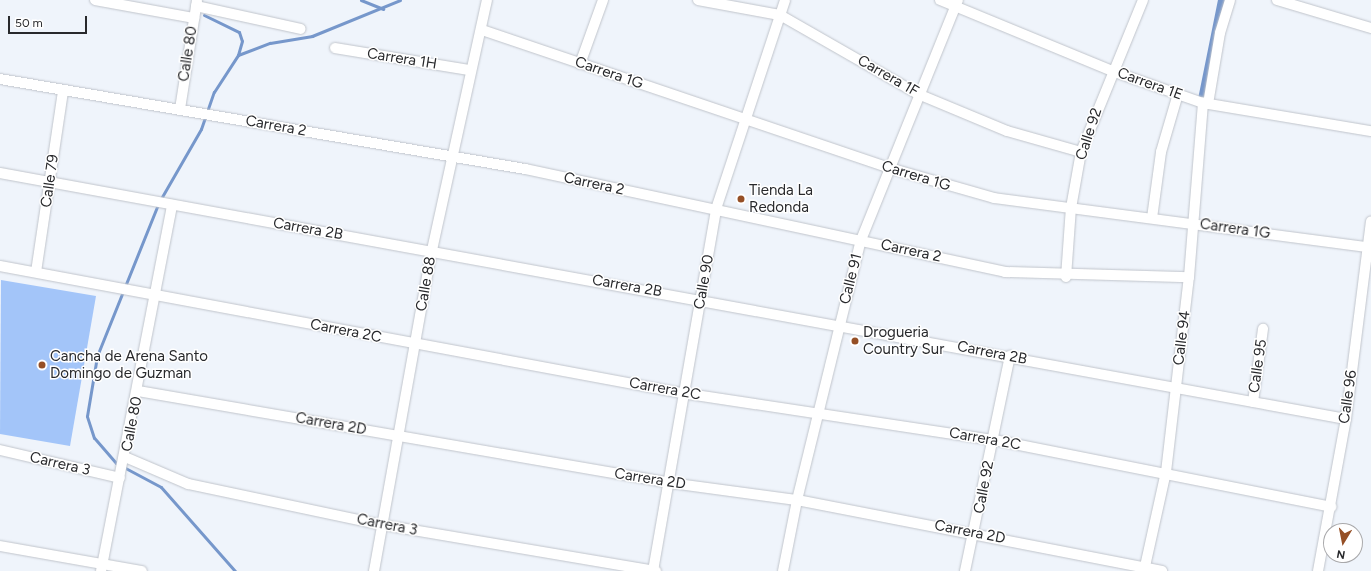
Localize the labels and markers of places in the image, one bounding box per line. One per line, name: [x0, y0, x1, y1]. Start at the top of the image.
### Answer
place label: Tienda La Redonda: [749, 181, 813, 216]
marker: Tienda La Redonda: [736, 194, 746, 204]
place label: Drogueria Country Sur: [863, 323, 944, 358]
marker: Drogueria Country Sur: [850, 336, 860, 346]
place label: Cancha de Arena Santo Domingo de Guzman: [50, 347, 208, 382]
marker: Cancha de Arena Santo Domingo de Guzman: [37, 360, 47, 370]

